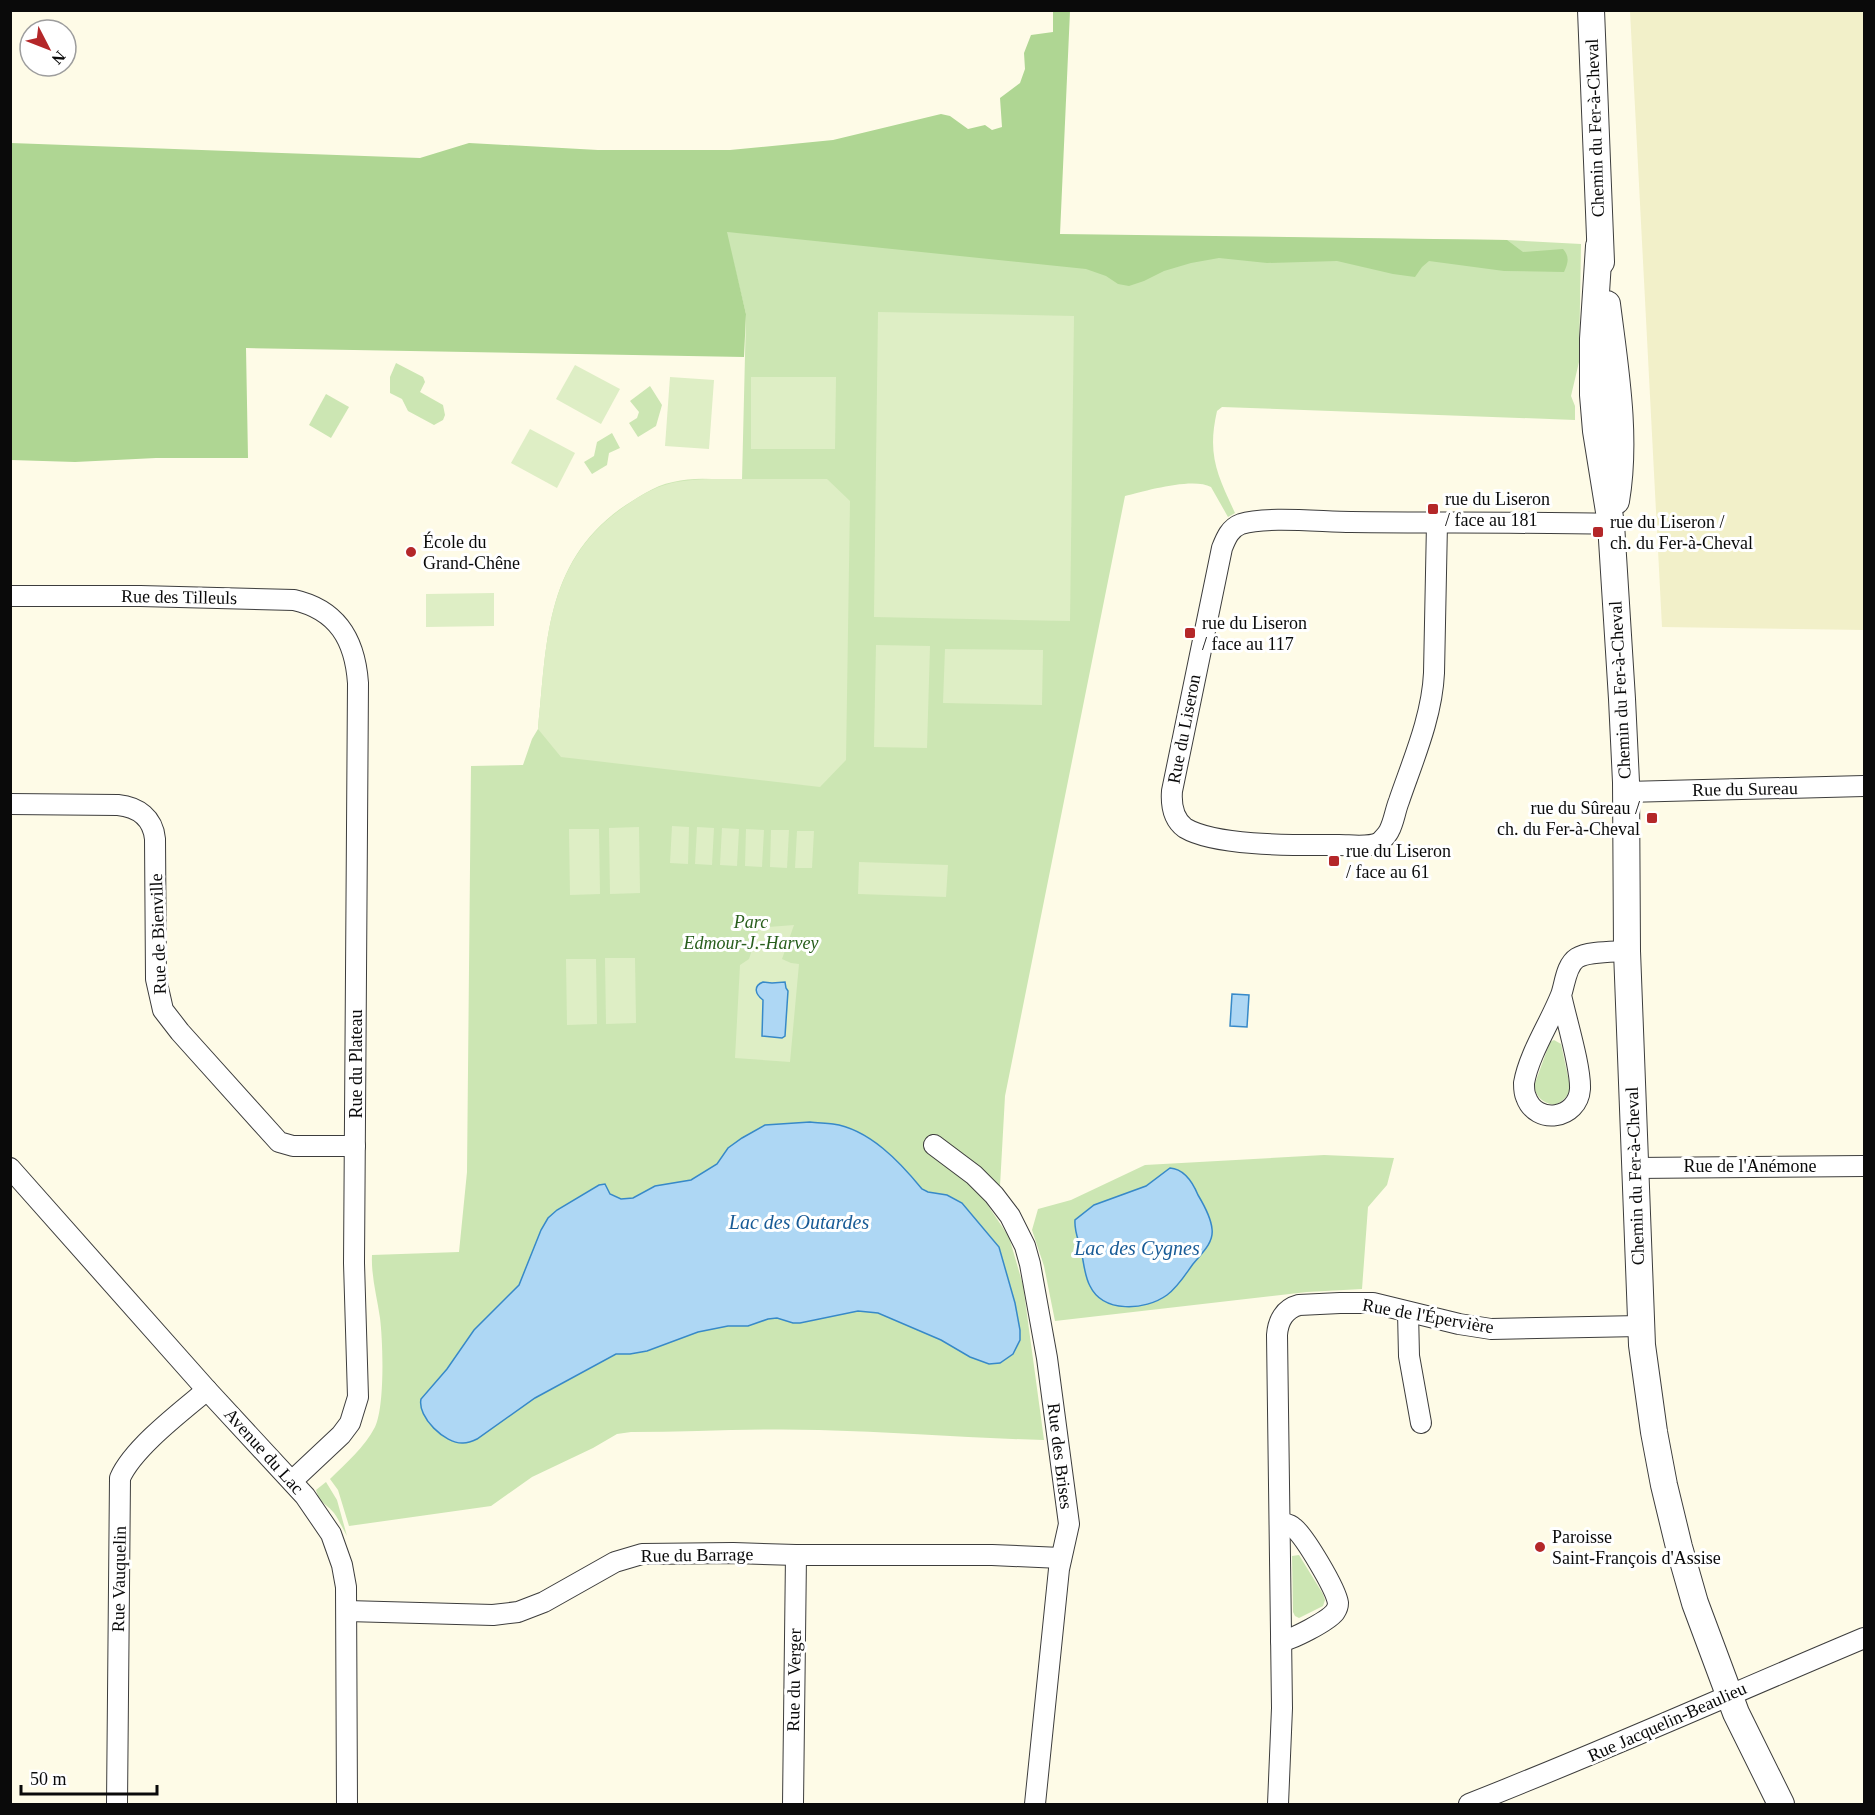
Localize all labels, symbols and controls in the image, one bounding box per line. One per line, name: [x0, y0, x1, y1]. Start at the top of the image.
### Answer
north arrow: [18, 18, 78, 78]
street label: Chemin du Fer-à-Cheval: [1582, 38, 1608, 218]
text: N: [48, 48, 69, 68]
place label: rue du Liseron / face au 181: [1445, 489, 1550, 530]
marker: rue du Liseron / face au 181: [1426, 502, 1440, 516]
place label: rue du Liseron / ch. du Fer-à-Cheval: [1610, 512, 1753, 553]
marker: rue du Liseron / ch. du Fer-à-Cheval: [1591, 525, 1605, 539]
place label: École du Grand-Chêne: [423, 531, 520, 573]
marker: École du Grand-Chêne: [404, 545, 418, 559]
street label: Rue des Tilleuls: [121, 586, 237, 608]
street label: Chemin du Fer-à-Cheval: [1605, 600, 1635, 780]
place label: rue du Liseron / face au 117: [1202, 613, 1307, 654]
marker: rue du Liseron / face au 117: [1183, 626, 1197, 640]
street label: Rue du Liseron: [1164, 673, 1204, 785]
street label: Rue du Sureau: [1692, 778, 1798, 800]
place label: rue du Sûreau / ch. du Fer-à-Cheval: [1497, 798, 1640, 839]
marker: rue du Sûreau / ch. du Fer-à-Cheval: [1645, 811, 1659, 825]
place label: rue du Liseron / face au 61: [1346, 841, 1451, 882]
marker: rue du Liseron / face au 61: [1327, 854, 1341, 868]
street label: Rue de Bienville: [146, 873, 170, 995]
park label: Parc Edmour-J.-Harvey: [682, 912, 819, 953]
street label: Rue du Plateau: [346, 1010, 366, 1118]
street label: Chemin du Fer-à-Cheval: [1622, 1086, 1648, 1266]
street label: Rue de l'Anémone: [1683, 1156, 1817, 1176]
water label: Lac des Outardes: [728, 1211, 869, 1233]
water label: Lac des Cygnes: [1073, 1237, 1200, 1260]
street label: Rue de l'Épervière: [1361, 1294, 1495, 1337]
street label: Rue des Brises: [1044, 1402, 1076, 1510]
street label: Avenue du Lac: [220, 1404, 308, 1498]
street label: Rue Vauquelin: [108, 1526, 130, 1632]
place label: Paroisse Saint-François d'Assise: [1552, 1527, 1721, 1568]
marker: Paroisse Saint-François d'Assise: [1533, 1540, 1547, 1554]
street label: Rue du Barrage: [640, 1544, 754, 1566]
street label: Rue du Verger: [783, 1628, 805, 1732]
street label: Rue Jacquelin-Beaulieu: [1585, 1678, 1749, 1766]
scale bar: [21, 1758, 158, 1796]
text: 50 m: [30, 1769, 67, 1789]

